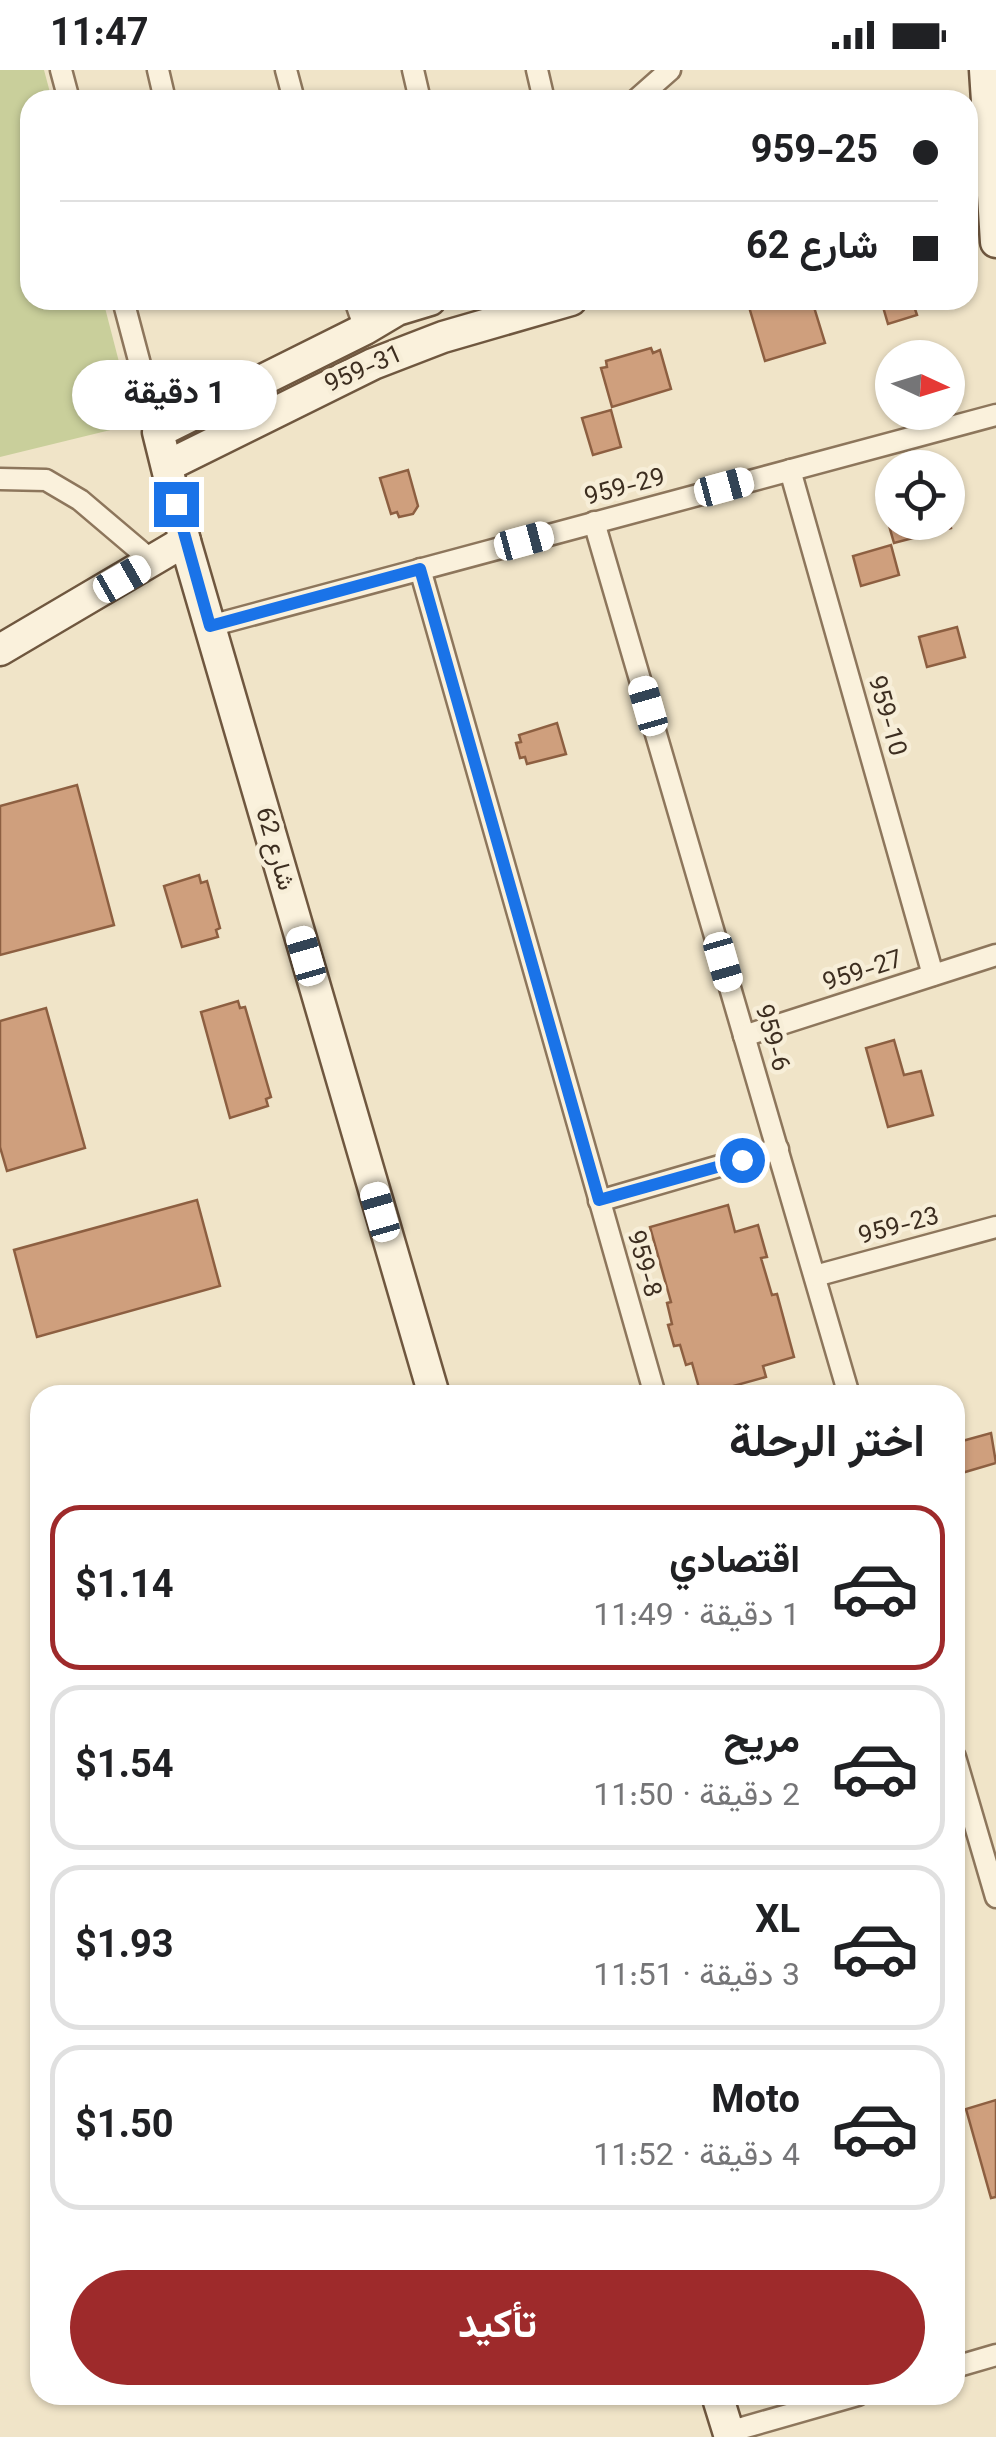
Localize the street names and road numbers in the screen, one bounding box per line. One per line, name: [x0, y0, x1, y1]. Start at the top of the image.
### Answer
street label: 959-31: [319, 336, 409, 404]
street label: 959-29: [580, 459, 670, 517]
street label: 959-10: [856, 671, 916, 761]
street label: شارع 62: [244, 803, 304, 895]
street label: 959-27: [818, 941, 908, 1003]
street label: 959-6: [743, 1000, 799, 1076]
street label: 959-23: [854, 1198, 944, 1256]
street label: 959-8: [615, 1226, 671, 1302]

